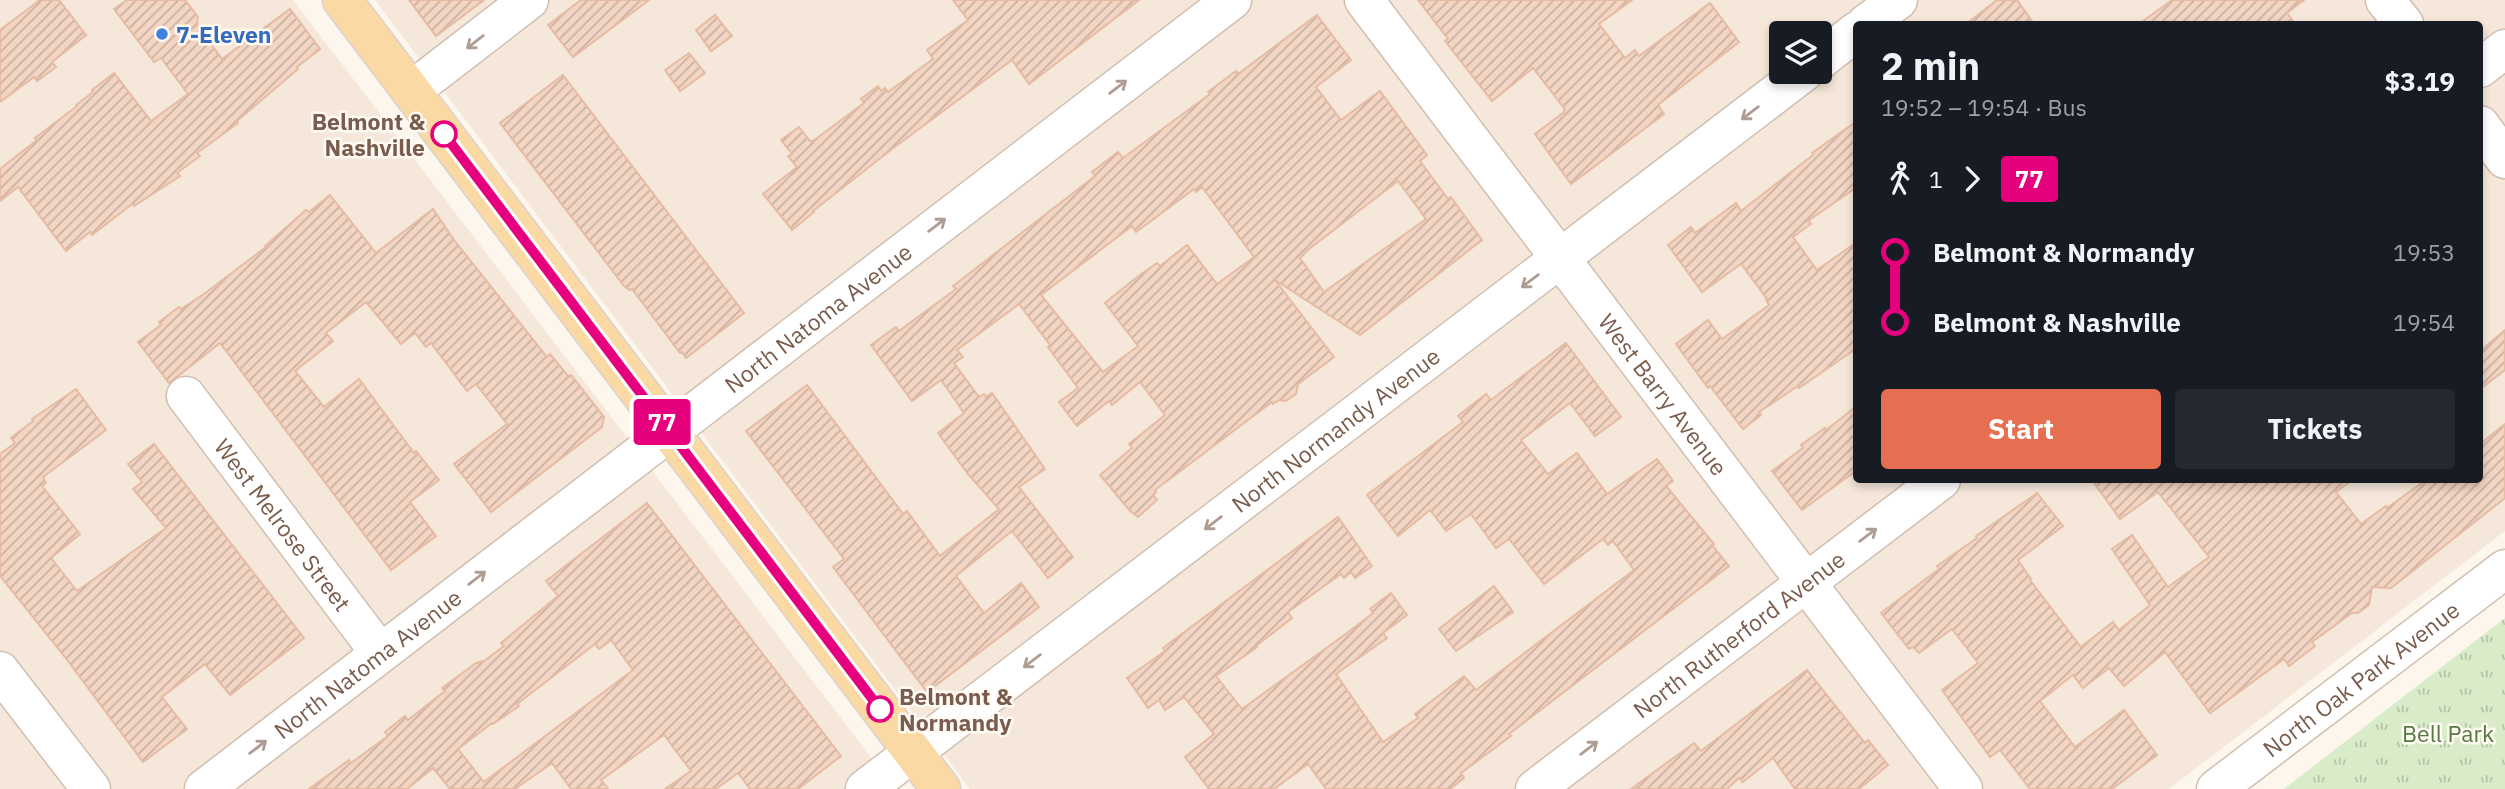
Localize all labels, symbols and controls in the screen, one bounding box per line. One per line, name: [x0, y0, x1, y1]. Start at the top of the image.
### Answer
place label: 7-Eleven: [176, 19, 272, 49]
map controls: [1769, 21, 1832, 84]
button: layers: [1769, 21, 1832, 84]
marker: 7-Eleven: [154, 26, 170, 42]
one-way arrow: [466, 34, 485, 49]
text: 2 min: [1881, 41, 1980, 90]
text: $3.19: [2385, 64, 2455, 98]
one-way arrow: [1108, 80, 1127, 94]
text: 19:52 – 19:54 · Bus: [1881, 92, 2087, 122]
place label: Belmont & Nashville: [312, 106, 425, 162]
one-way arrow: [1741, 106, 1760, 121]
marker: Belmont & Nashville: [431, 121, 457, 147]
icon: walk: [1881, 160, 1919, 198]
icon: forward: [1953, 160, 1991, 198]
text: 77: [2015, 163, 2044, 195]
text: 1: [1929, 164, 1943, 194]
one-way arrow: [927, 218, 946, 233]
text: Belmont & Normandy: [1933, 235, 2194, 269]
street label: North Natoma Avenue: [718, 236, 918, 399]
text: 19:53: [2393, 237, 2455, 267]
one-way arrow: [1521, 274, 1540, 288]
text: Belmont & Nashville: [1933, 305, 2181, 339]
street label: West Barry Avenue: [1592, 307, 1734, 481]
text: 19:54: [2393, 307, 2455, 337]
street label: North Normandy Avenue: [1225, 341, 1446, 519]
button: Start: [1881, 389, 2161, 469]
button: Tickets: [2175, 389, 2455, 469]
line badge: 77: [630, 399, 694, 445]
text: 77: [648, 406, 676, 438]
street label: West Melrose Street: [208, 432, 358, 617]
one-way arrow: [1204, 516, 1223, 531]
one-way arrow: [1858, 528, 1876, 543]
street label: North Rutherford Avenue: [1627, 544, 1851, 724]
one-way arrow: [467, 571, 486, 586]
street label: North Natoma Avenue: [268, 582, 467, 745]
street label: North Oak Park Avenue: [2257, 594, 2465, 763]
one-way arrow: [1023, 654, 1042, 669]
place label: Belmont & Normandy: [899, 681, 1013, 737]
marker: Belmont & Normandy: [867, 696, 893, 722]
park label: Bell Park: [2402, 718, 2494, 748]
one-way arrow: [248, 740, 267, 755]
one-way arrow: [1580, 740, 1598, 755]

